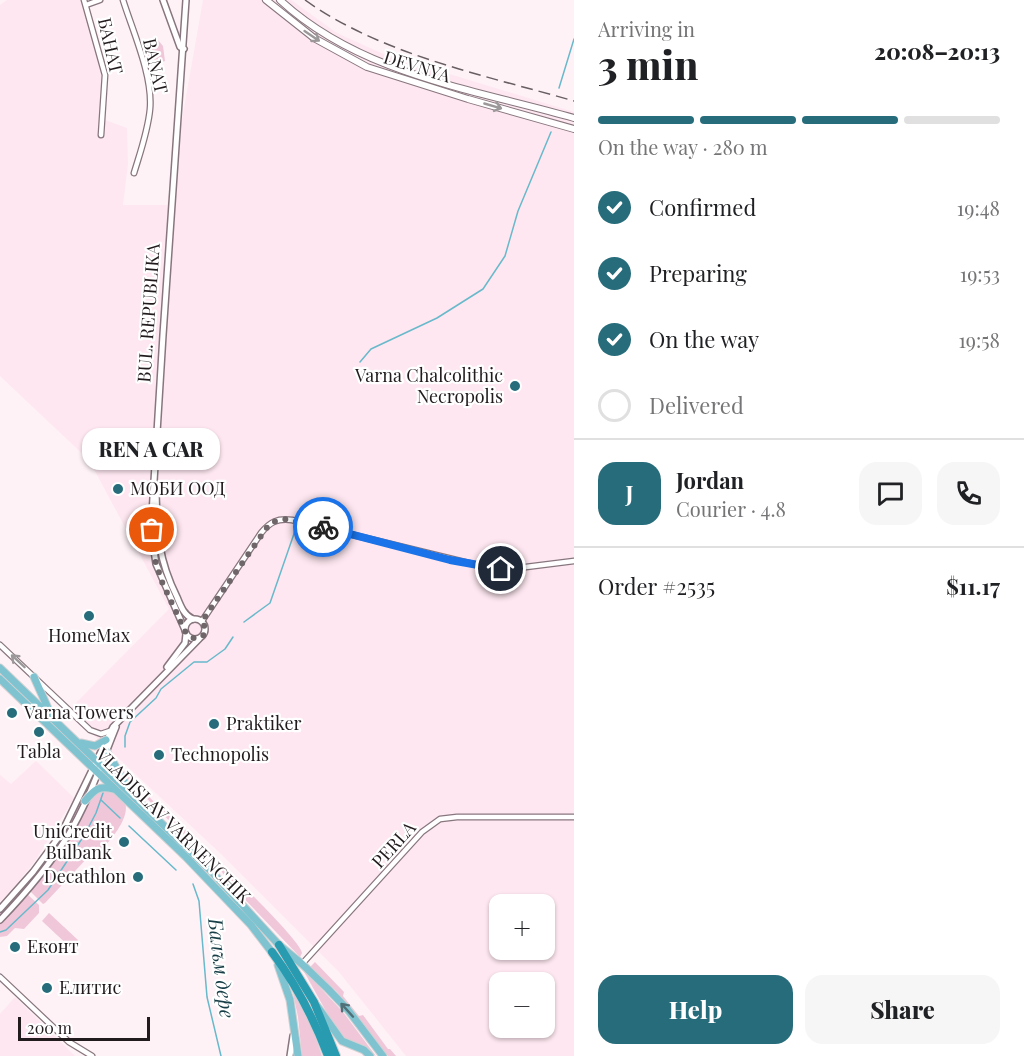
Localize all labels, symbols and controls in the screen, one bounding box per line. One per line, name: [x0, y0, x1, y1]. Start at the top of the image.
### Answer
street label: БАНАТ: [93, 15, 129, 76]
text: Arriving in: [598, 15, 695, 42]
one-way arrow: [304, 30, 320, 42]
street label: BANAT: [138, 36, 174, 96]
text: 20:08–20:13: [874, 36, 1000, 66]
text: 3 min: [598, 38, 698, 90]
street label: DEVNYA: [381, 44, 454, 88]
one-way arrow: [483, 101, 502, 112]
text: On the way · 280 m: [598, 133, 768, 160]
icon: check: [598, 191, 631, 224]
text: Confirmed: [649, 192, 756, 222]
text: 19:48: [957, 194, 1000, 221]
street label: BUL. REPUBLIKA: [131, 242, 165, 383]
icon: check: [598, 257, 631, 290]
text: Preparing: [649, 258, 747, 288]
text: 19:53: [960, 260, 1000, 287]
icon: check: [598, 323, 631, 356]
text: On the way: [649, 324, 759, 354]
text: 19:58: [958, 326, 1000, 353]
place label: Varna Chalcolithic Necropolis: [354, 363, 503, 408]
marker: Varna Chalcolithic Necropolis: [508, 379, 522, 393]
text: Delivered: [649, 390, 744, 420]
callout: REN A CAR: [83, 428, 221, 470]
text: REN A CAR: [99, 435, 203, 462]
button: chat: [859, 462, 922, 525]
button: phone: [937, 462, 1000, 525]
text: Jordan: [676, 465, 744, 495]
place label: МОБИ ООД: [130, 476, 225, 500]
text: J: [625, 478, 634, 508]
marker: МОБИ ООД: [111, 482, 125, 496]
text: Courier · 4.8: [676, 495, 786, 522]
courier: [293, 497, 353, 557]
pin: [126, 504, 177, 555]
icon: bike: [307, 511, 340, 544]
icon: bag: [135, 513, 168, 546]
pin: [475, 543, 526, 594]
icon: home: [484, 552, 517, 585]
text: Order #2535: [598, 571, 715, 601]
text: $11.17: [946, 571, 1000, 601]
marker: HomeMax: [82, 609, 96, 623]
place label: HomeMax: [48, 623, 131, 647]
one-way arrow: [10, 654, 25, 669]
place label: Varna Towers: [23, 700, 134, 724]
marker: Varna Towers: [5, 706, 19, 720]
place label: Praktiker: [226, 711, 302, 735]
marker: Praktiker: [207, 717, 221, 731]
marker: Tabla: [32, 725, 46, 739]
place label: Tabla: [17, 739, 61, 763]
street label: VLADISLAV VARNENCHIK: [90, 742, 257, 908]
place label: Technopolis: [171, 742, 269, 766]
marker: Technopolis: [152, 748, 166, 762]
street label: PERLA: [366, 815, 421, 873]
place label: UniCredit Bulbank: [33, 819, 113, 864]
marker: UniCredit Bulbank: [117, 835, 131, 849]
place label: Decathlon: [44, 864, 126, 888]
marker: Decathlon: [131, 870, 145, 884]
map controls: [489, 894, 555, 1038]
button: +: [489, 894, 555, 960]
water label: Балъм дере: [203, 915, 242, 1020]
place label: Еконт: [27, 934, 79, 958]
marker: Еконт: [8, 940, 22, 954]
button: −: [489, 972, 555, 1038]
place label: Елитис: [59, 975, 122, 999]
button: Help: [598, 975, 793, 1044]
button: Share: [805, 975, 1000, 1044]
marker: Елитис: [40, 981, 54, 995]
one-way arrow: [340, 1003, 354, 1018]
scale bar: [18, 1014, 150, 1042]
text: 200 m: [27, 1017, 72, 1038]

